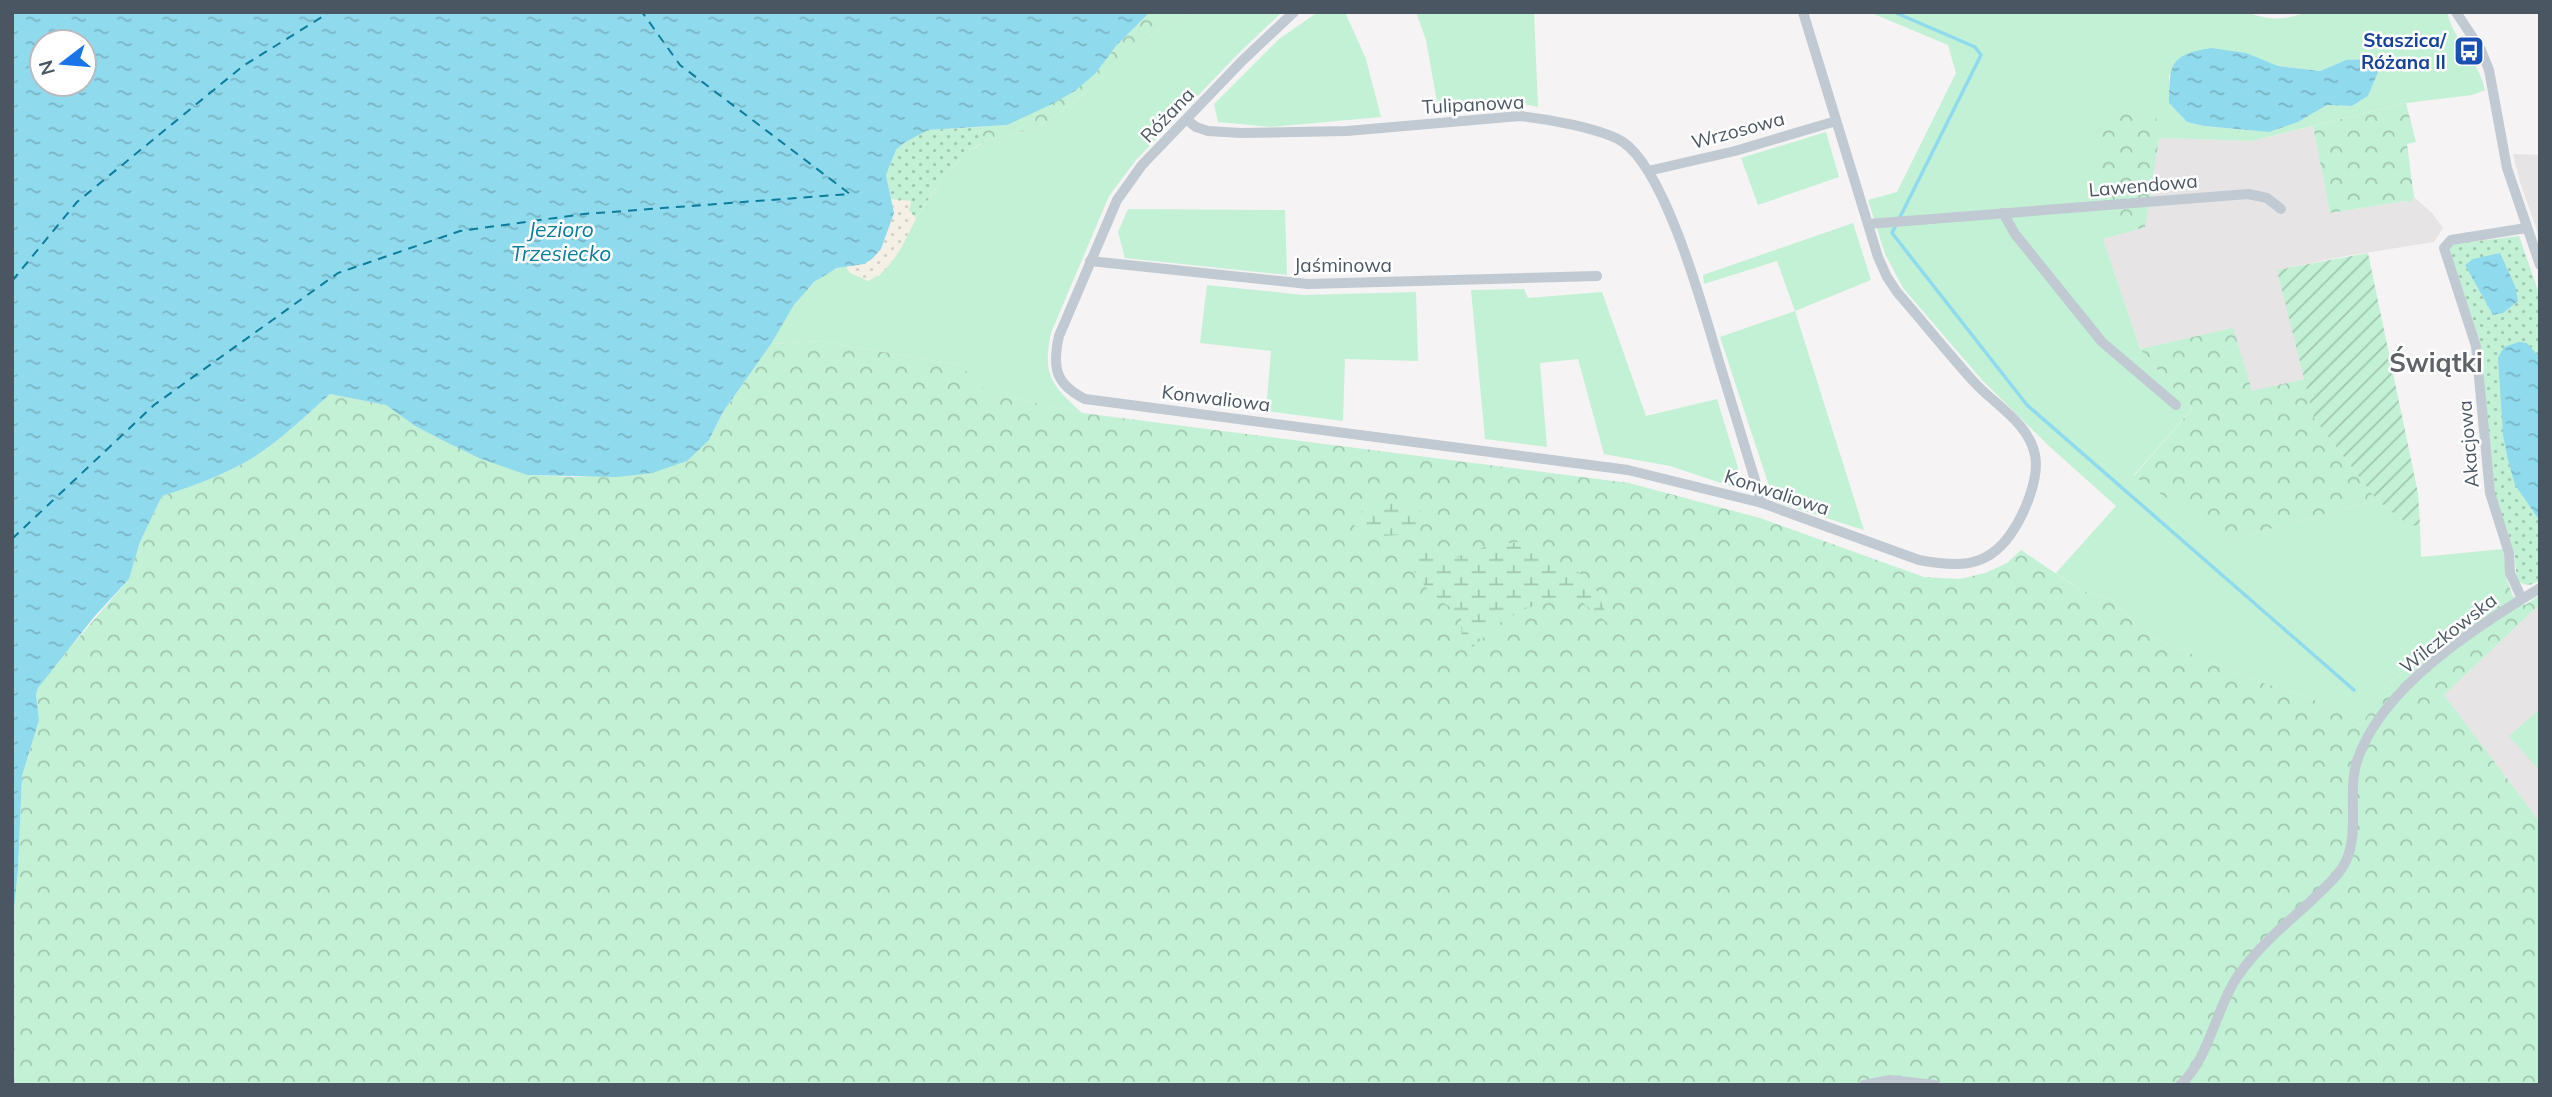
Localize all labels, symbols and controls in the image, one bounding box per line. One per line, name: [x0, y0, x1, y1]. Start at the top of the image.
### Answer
north arrow: [28, 28, 98, 98]
place label: Staszica/ Różana II: [2361, 28, 2447, 74]
bus stop icon: Staszica/ Różana II: [2452, 34, 2486, 68]
text: N: [33, 57, 60, 78]
street label: Różana: [1135, 82, 1199, 148]
street label: Tulipanowa: [1421, 89, 1525, 119]
street label: Wrzosowa: [1689, 106, 1787, 154]
street label: Lawendowa: [2087, 168, 2199, 202]
water label: Jezioro Trzesiecko: [511, 216, 611, 266]
street label: Jaśminowa: [1294, 253, 1392, 277]
district label: Świątki: [2389, 346, 2483, 379]
street label: Konwaliowa: [1160, 379, 1272, 417]
street label: Akacjowa: [2452, 399, 2484, 489]
street label: Konwaliowa: [1721, 464, 1833, 520]
street label: Wilczkowska: [2395, 588, 2501, 678]

